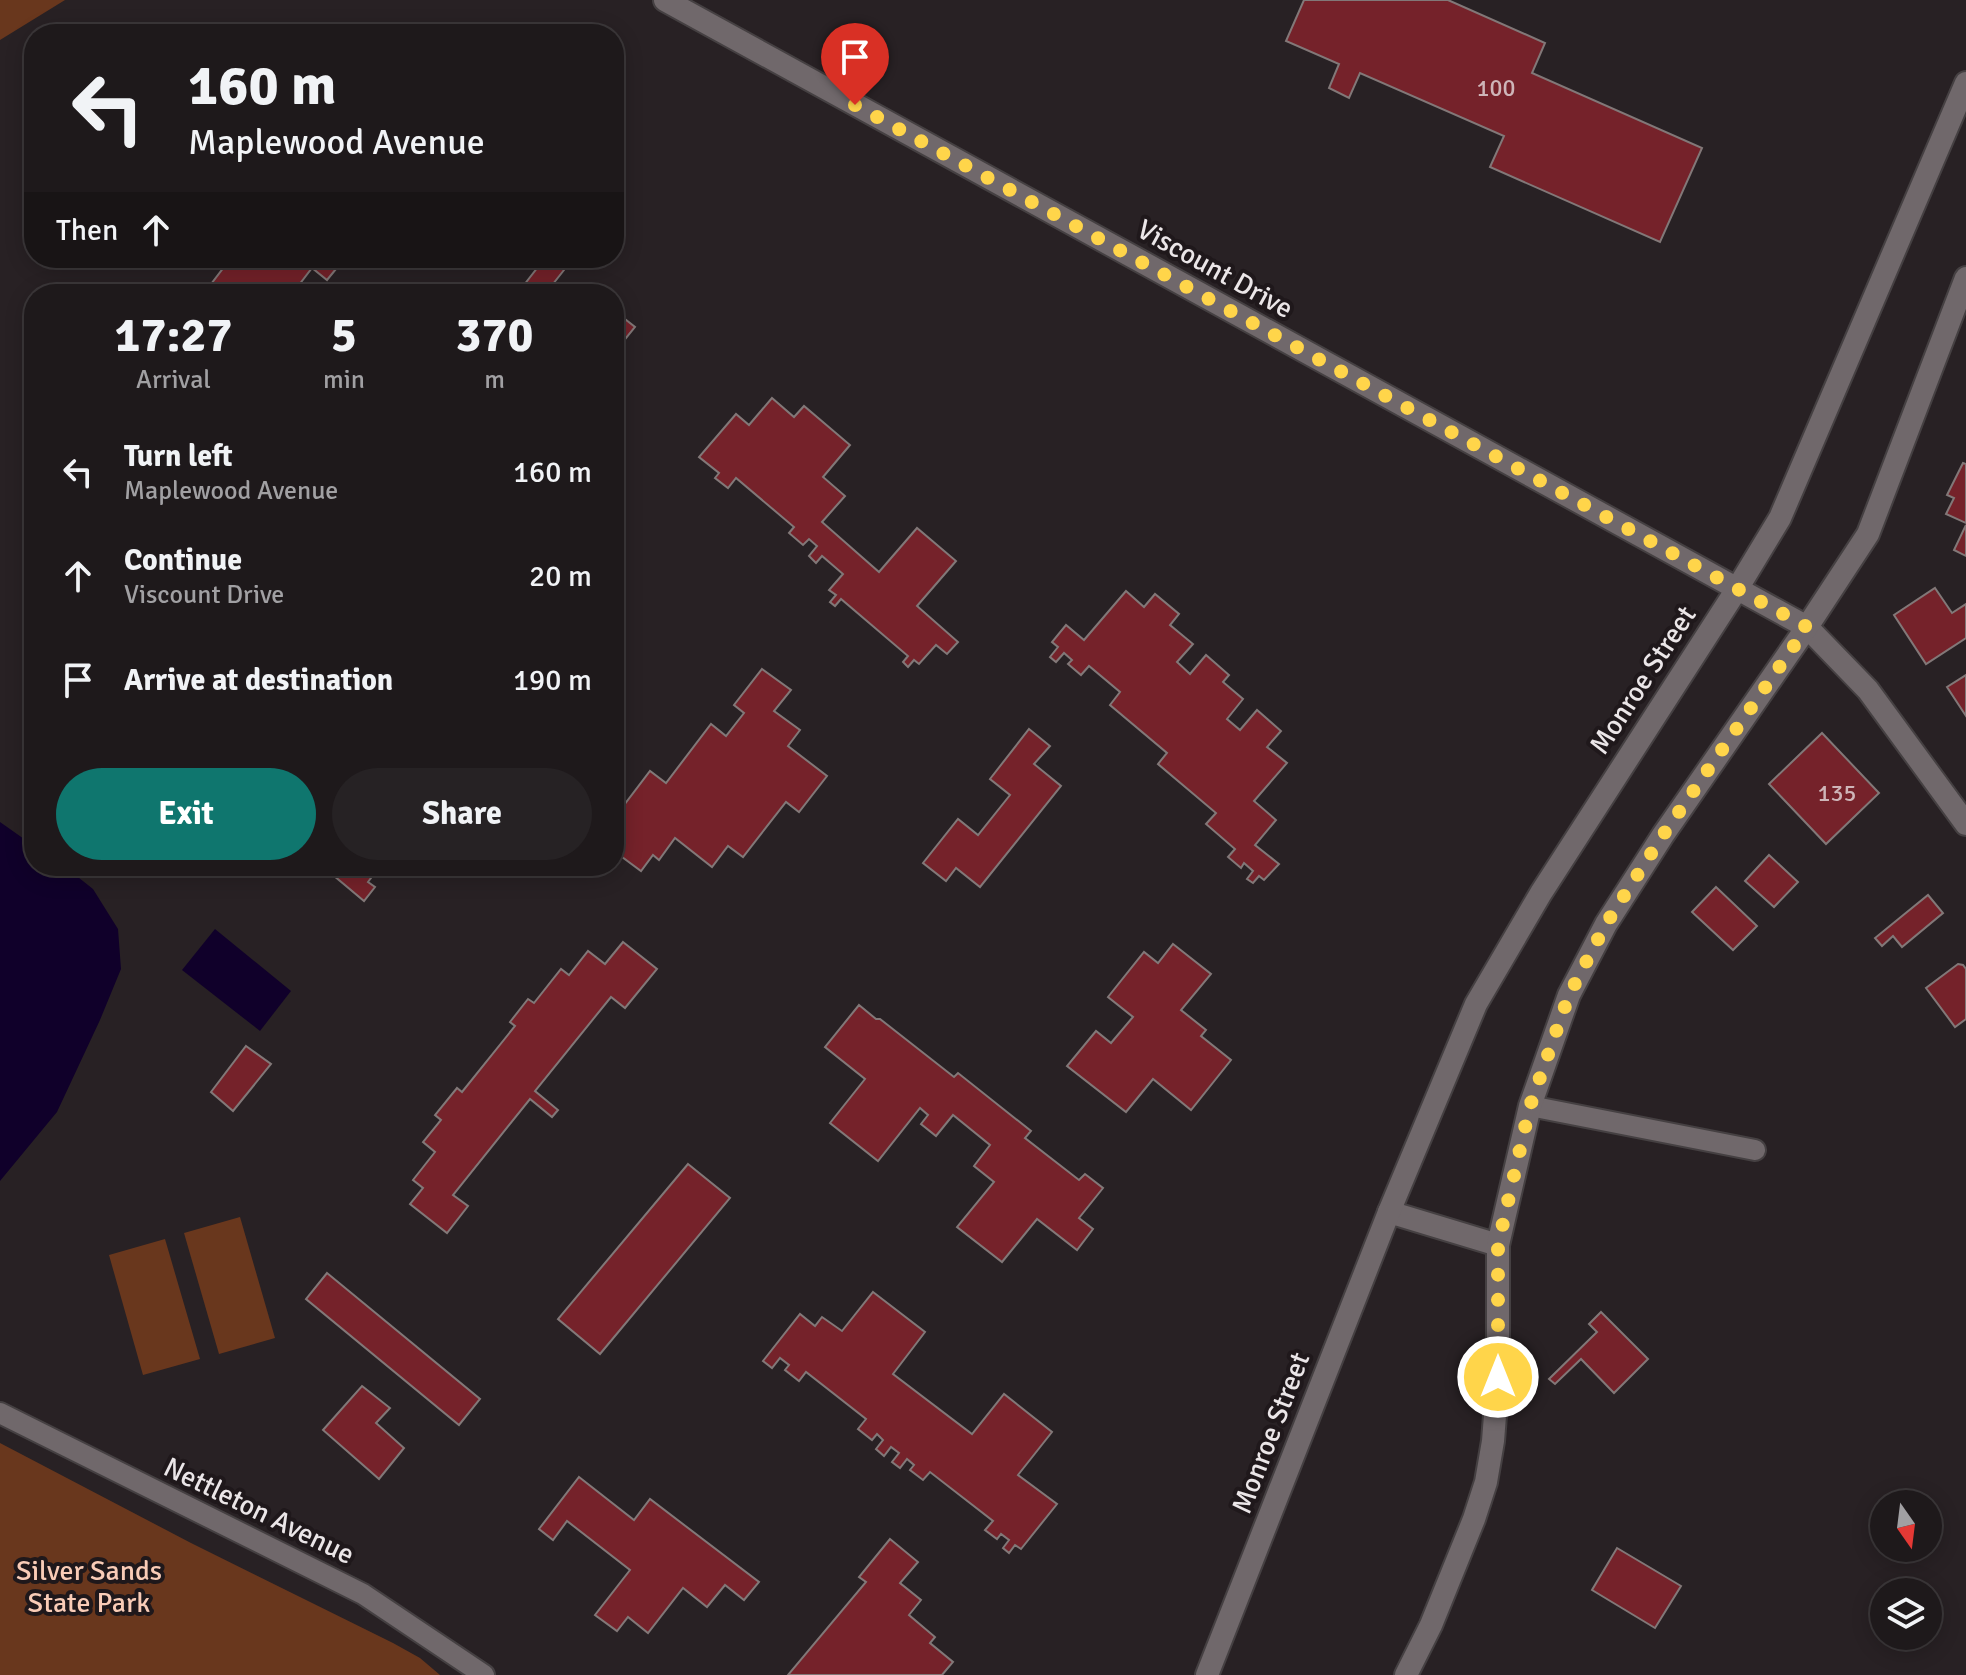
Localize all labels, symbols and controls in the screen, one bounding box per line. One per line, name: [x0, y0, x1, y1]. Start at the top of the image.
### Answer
pin: [821, 23, 889, 105]
icon: arrive: [833, 35, 877, 79]
text: 160 m: [188, 51, 336, 120]
icon: left: [56, 56, 160, 160]
house number: 100: [1477, 73, 1515, 103]
text: Maplewood Avenue: [188, 120, 485, 165]
icon: ahead: [134, 208, 178, 252]
text: Then: [56, 212, 118, 249]
street label: Viscount Drive: [1131, 212, 1299, 326]
text: 17:27: [115, 306, 232, 365]
text: 5: [331, 306, 357, 365]
text: 370: [456, 306, 533, 365]
text: Arrival: [136, 364, 211, 396]
text: min: [323, 364, 365, 396]
text: m: [484, 364, 505, 396]
text: Turn left: [124, 438, 233, 475]
icon: left: [56, 450, 100, 494]
text: 160 m: [513, 454, 592, 491]
text: Maplewood Avenue: [124, 475, 338, 507]
text: Continue: [124, 542, 242, 579]
icon: ahead: [56, 554, 100, 598]
text: 20 m: [529, 558, 592, 595]
text: Viscount Drive: [124, 579, 284, 611]
street label: Monroe Street: [1582, 599, 1704, 761]
icon: arrive: [56, 658, 100, 702]
text: Arrive at destination: [124, 662, 393, 699]
text: 190 m: [513, 662, 592, 699]
button: Exit: [56, 768, 316, 860]
button: Share: [332, 768, 592, 860]
house number: 135: [1818, 778, 1856, 808]
position arrow: [1456, 1335, 1540, 1419]
street label: Monroe Street: [1225, 1347, 1317, 1518]
street label: Nettleton Avenue: [158, 1450, 360, 1572]
north arrow: [1870, 1490, 1942, 1562]
map controls: [1870, 1490, 1942, 1650]
park label: Silver Sands State Park: [16, 1554, 162, 1620]
button: layers: [1870, 1578, 1942, 1650]

